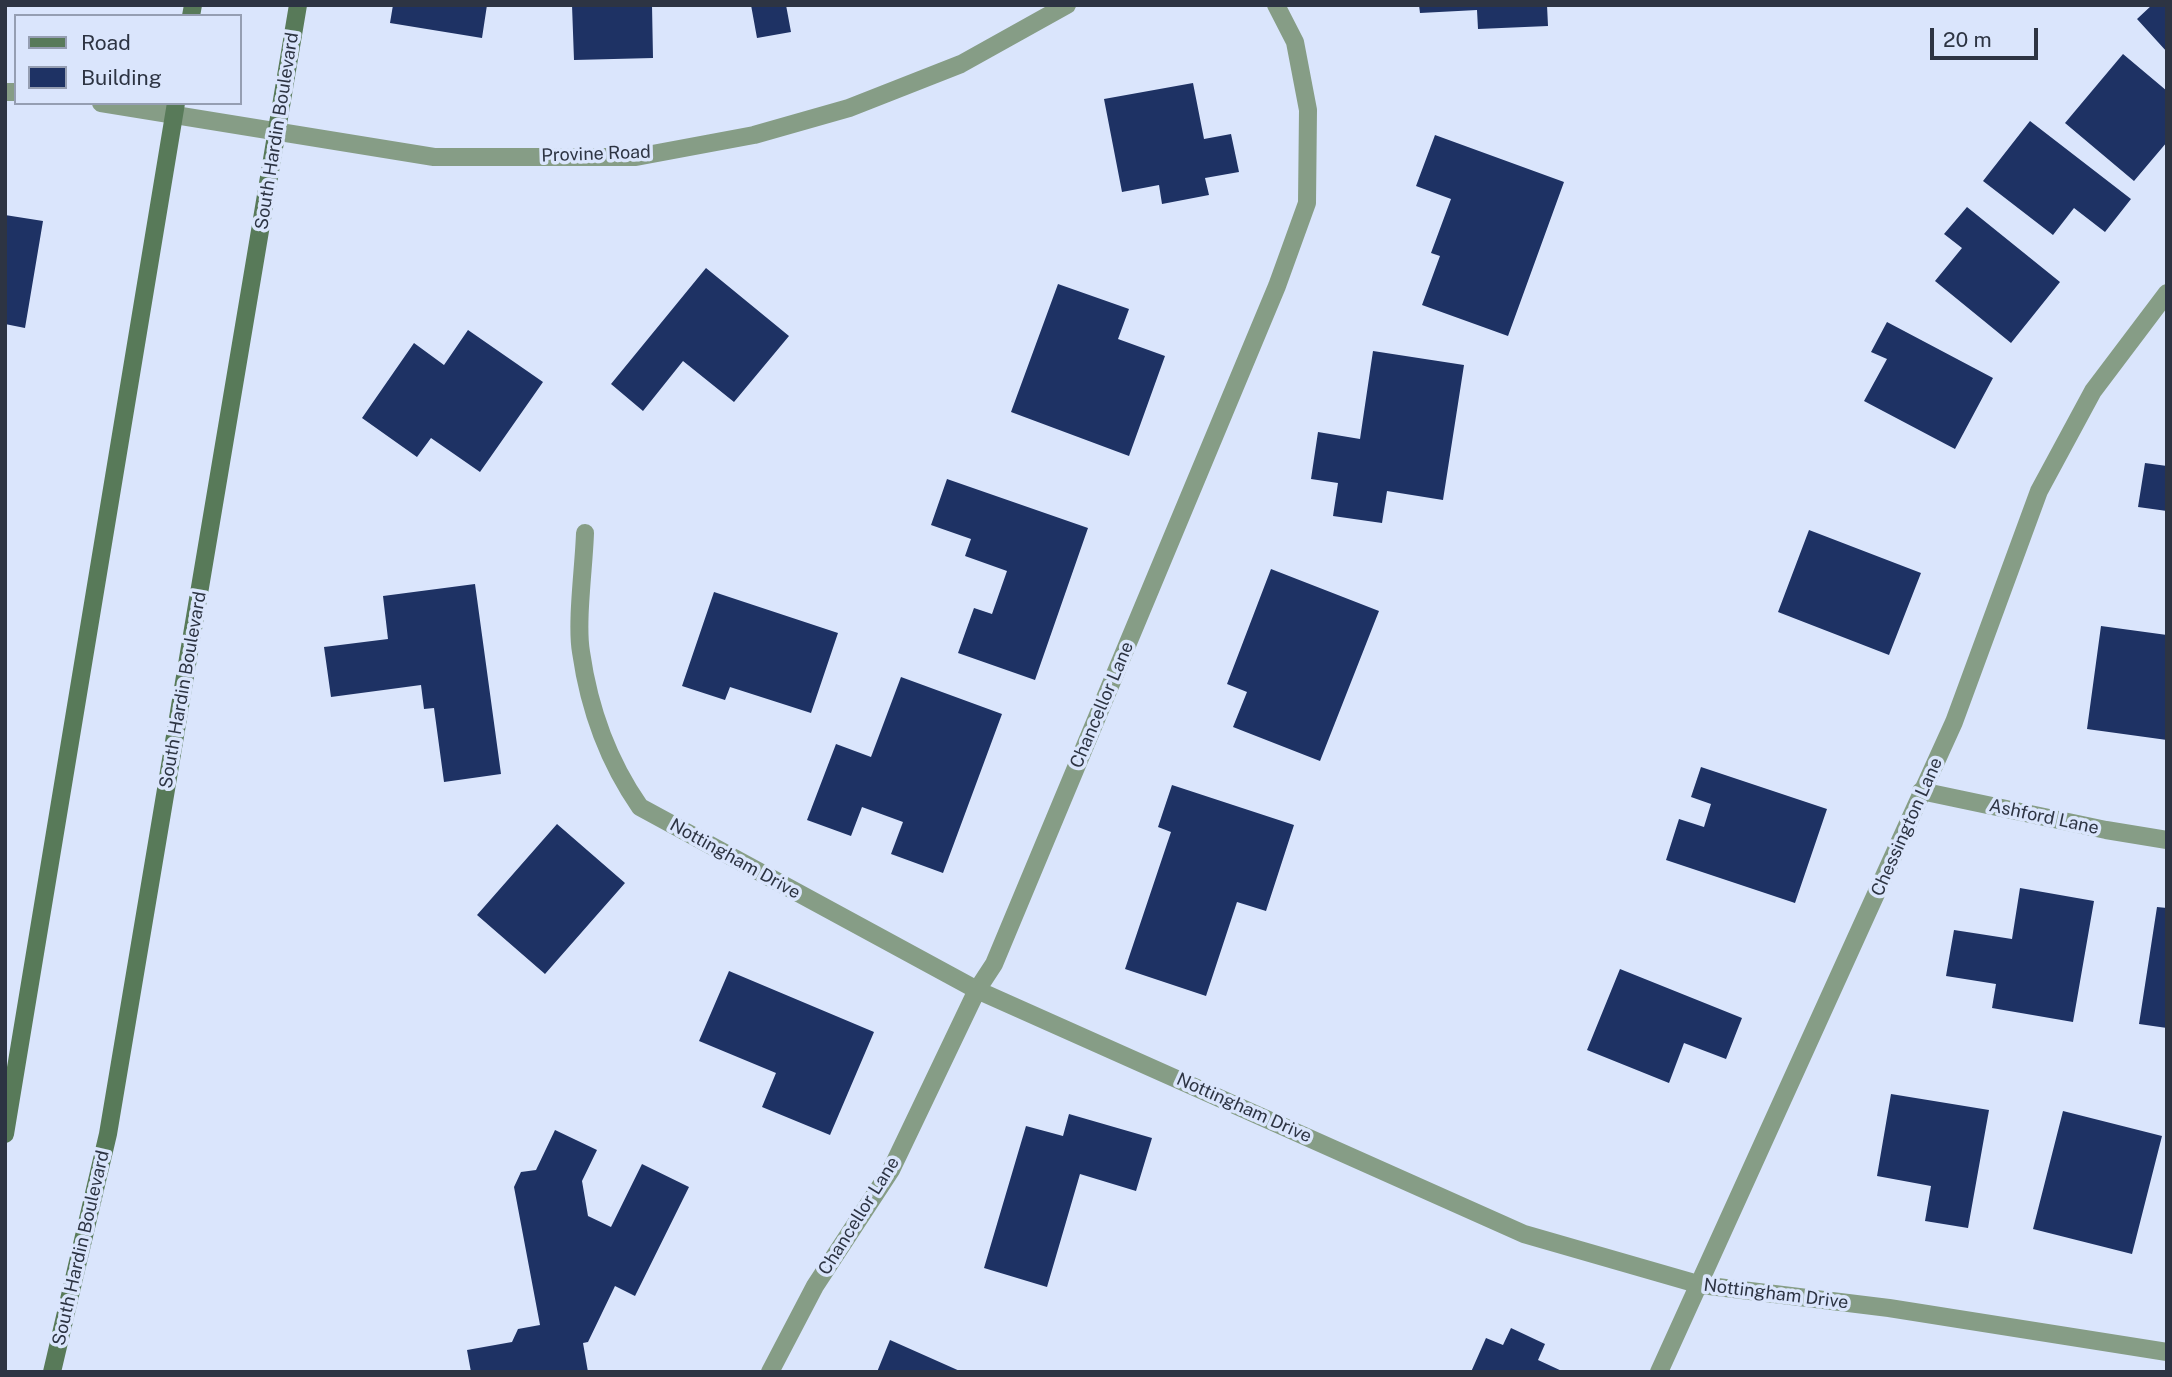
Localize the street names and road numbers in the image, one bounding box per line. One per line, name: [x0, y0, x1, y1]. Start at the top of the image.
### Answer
street label: South Hardin Boulevard: [251, 31, 303, 231]
street label: Provine Road: [541, 141, 651, 167]
street label: South Hardin Boulevard: [155, 590, 211, 790]
street label: Chancellor Lane: [1066, 638, 1138, 772]
street label: Chessington Lane: [1867, 754, 1947, 900]
street label: Ashford Lane: [1987, 795, 2101, 839]
street label: Nottingham Drive: [666, 814, 804, 904]
street label: Nottingham Drive: [1173, 1068, 1315, 1148]
street label: South Hardin Boulevard: [48, 1148, 114, 1348]
street label: Chancellor Lane: [814, 1153, 904, 1279]
street label: Nottingham Drive: [1702, 1274, 1850, 1314]

